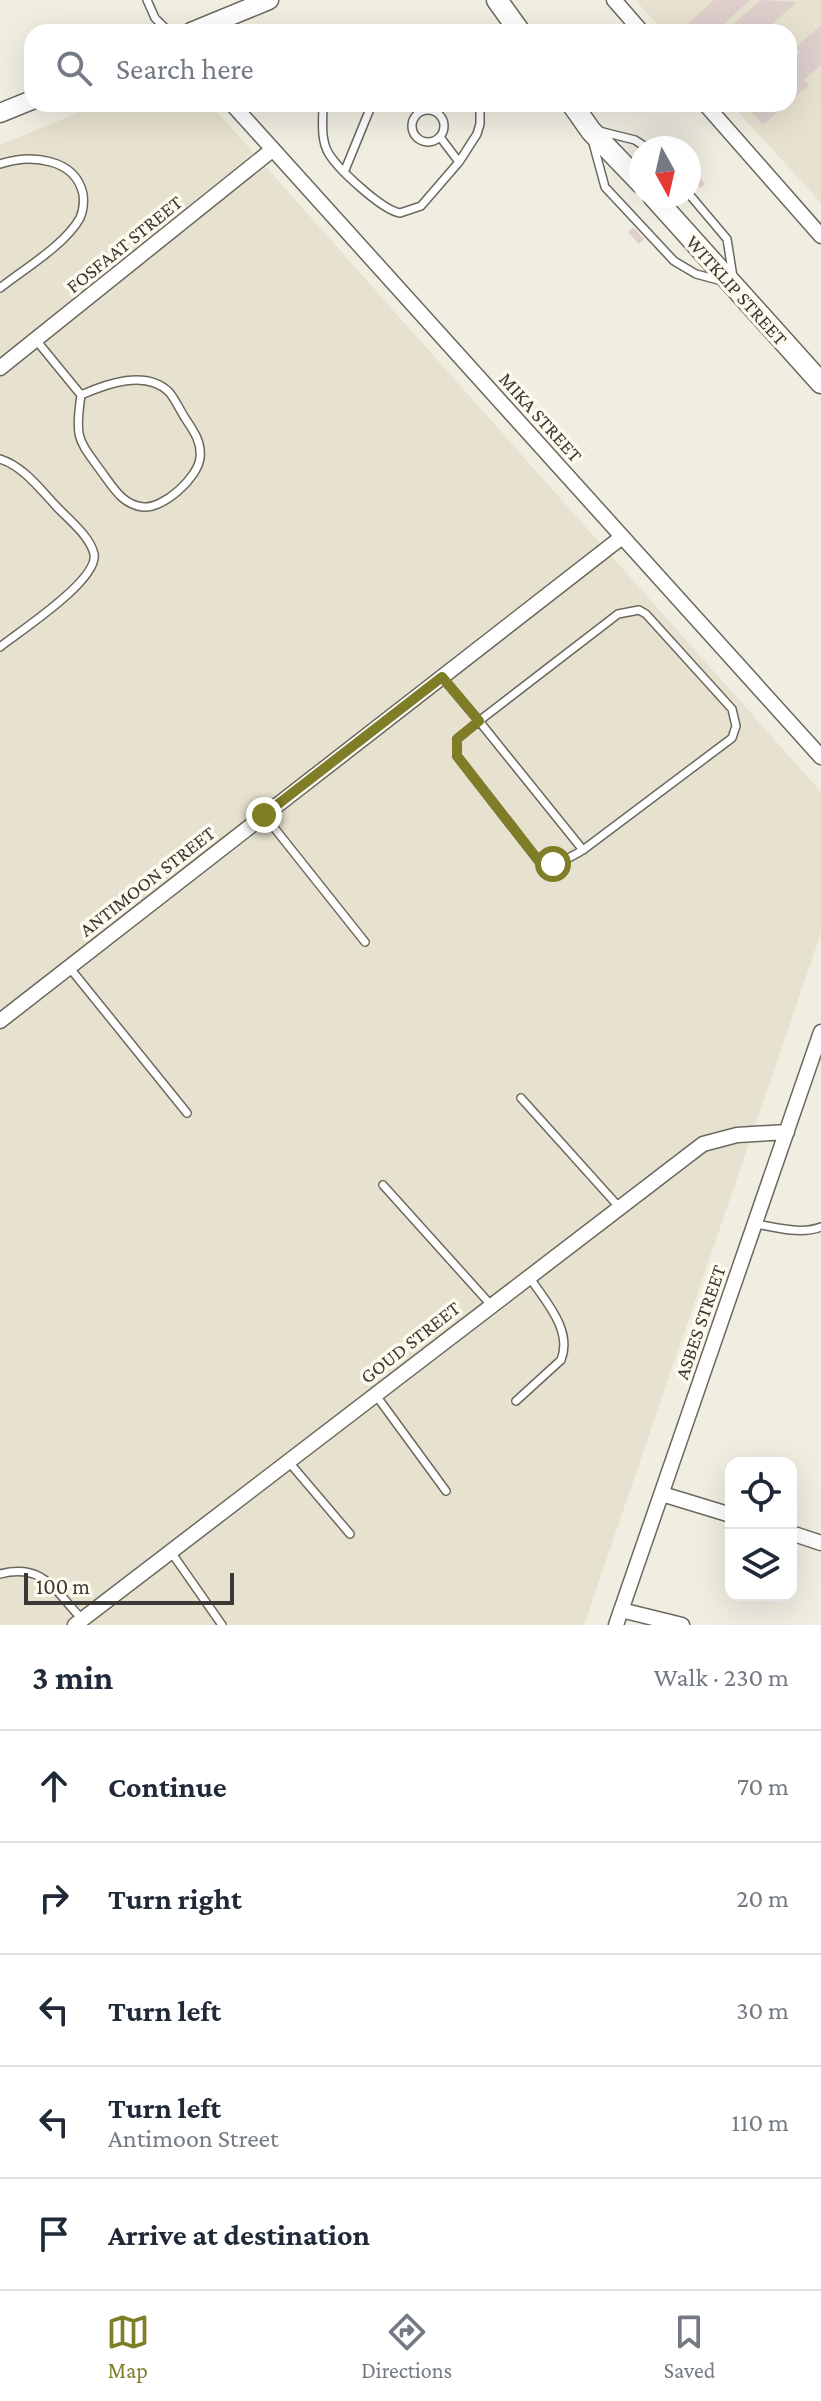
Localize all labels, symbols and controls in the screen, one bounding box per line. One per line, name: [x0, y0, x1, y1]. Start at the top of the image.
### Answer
search box: [24, 24, 797, 112]
icon: search: [52, 46, 96, 90]
text: Search here: [116, 52, 254, 85]
north arrow: [629, 136, 701, 208]
street label: FOSFAAT STREET: [62, 191, 186, 297]
street label: WITKLIP STREET: [682, 230, 792, 350]
street label: MIKA STREET: [495, 368, 587, 466]
route end: [246, 797, 282, 833]
street label: ANTIMOON STREET: [75, 821, 219, 941]
route start: [535, 846, 571, 882]
street label: ASBES STREET: [670, 1262, 730, 1382]
street label: GOUD STREET: [356, 1296, 464, 1388]
map controls: [725, 1457, 797, 1601]
button: locate: [725, 1457, 797, 1529]
button: layers: [725, 1529, 797, 1601]
scale bar: [24, 1569, 234, 1605]
text: 100 m: [36, 1574, 90, 1599]
text: 3 min: [32, 1659, 113, 1696]
text: Walk · 230 m: [654, 1663, 789, 1692]
icon: ahead: [32, 1764, 76, 1808]
text: Continue: [108, 1770, 227, 1803]
text: 70 m: [737, 1772, 789, 1801]
icon: right: [32, 1876, 76, 1920]
text: Turn right: [108, 1882, 242, 1915]
text: 20 m: [736, 1884, 789, 1913]
icon: left: [32, 1988, 76, 2032]
text: Turn left: [108, 1994, 221, 2027]
text: 30 m: [736, 1996, 789, 2025]
text: Turn left: [108, 2091, 221, 2124]
icon: left: [32, 2100, 76, 2144]
text: 110 m: [731, 2108, 789, 2137]
text: Antimoon Street: [108, 2124, 279, 2153]
icon: arrive: [32, 2212, 76, 2256]
text: Arrive at destination: [108, 2218, 370, 2251]
tab: Map: [106, 2310, 150, 2383]
tab: Directions: [361, 2310, 452, 2383]
tab: Saved: [664, 2310, 715, 2383]

